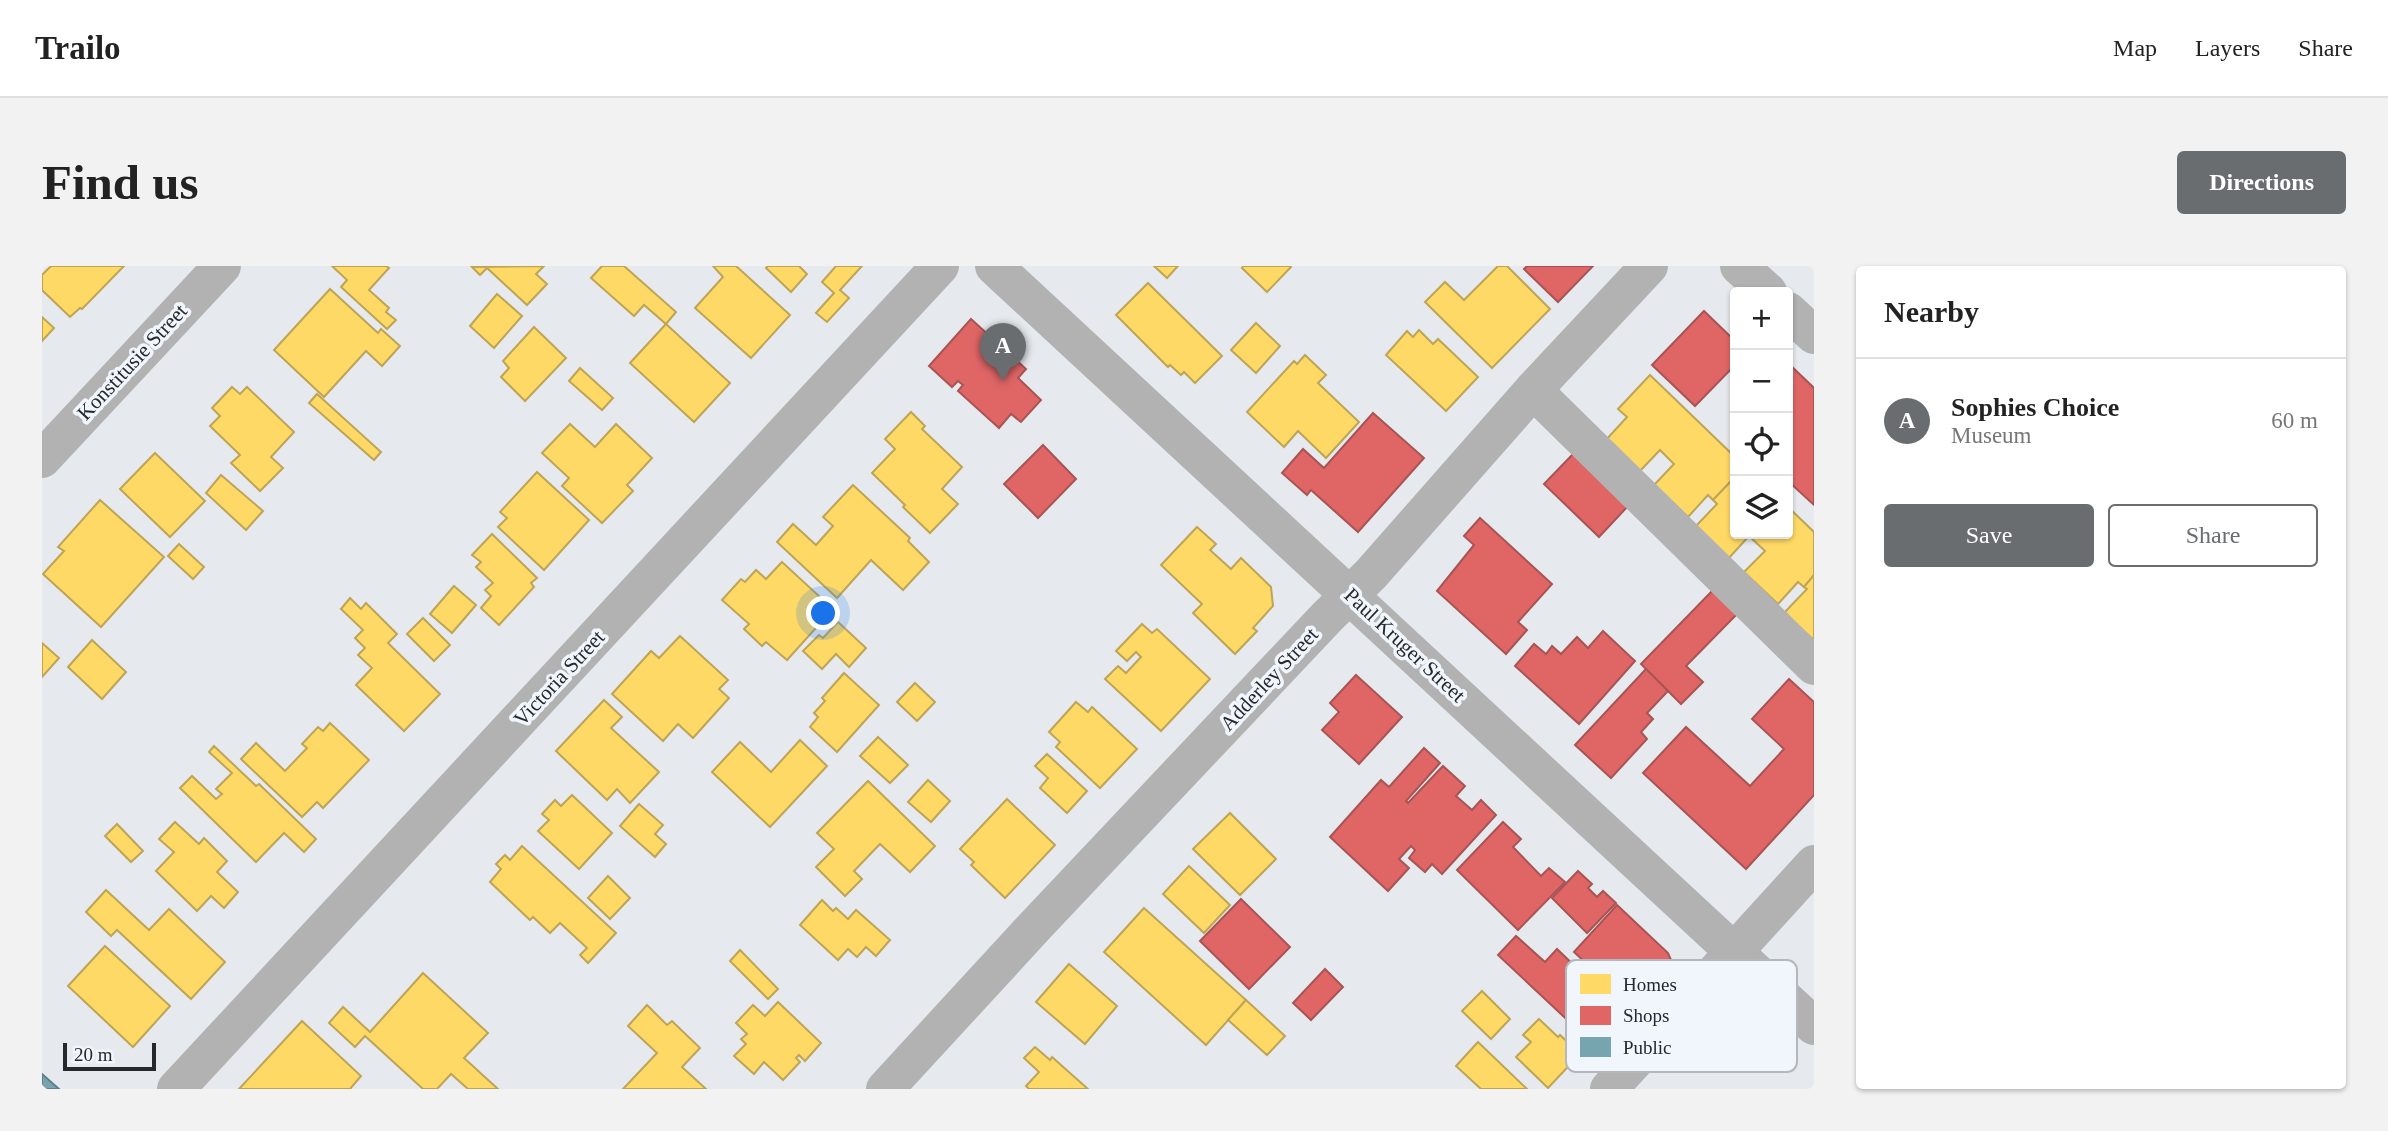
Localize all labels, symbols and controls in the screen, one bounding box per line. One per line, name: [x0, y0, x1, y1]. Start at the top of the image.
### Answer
text: Trailo: [35, 30, 121, 66]
text: Map: [2113, 35, 2157, 61]
text: Layers: [2195, 35, 2260, 61]
text: Share: [2298, 35, 2353, 61]
button: Directions: [2177, 151, 2346, 214]
text: Find us: [42, 155, 199, 210]
map controls: [1730, 287, 1793, 539]
button: +: [1730, 287, 1793, 350]
text: Nearby: [1884, 295, 1979, 328]
street label: Konstitusie Street: [72, 299, 192, 425]
pin: A: [980, 323, 1026, 381]
button: −: [1730, 350, 1793, 413]
text: Sophies Choice: [1951, 393, 2119, 422]
text: A: [1899, 408, 1915, 433]
text: 60 m: [2271, 408, 2318, 433]
button: locate: [1730, 413, 1793, 476]
text: Museum: [1951, 423, 2032, 448]
button: layers: [1730, 476, 1793, 539]
button: Save: [1884, 504, 2094, 567]
button: Share: [2108, 504, 2318, 567]
street label: Paul Kruger Street: [1340, 583, 1470, 707]
your location: [806, 596, 840, 630]
street label: Adderley Street: [1215, 622, 1323, 736]
street label: Victoria Street: [509, 625, 609, 731]
legend: [1566, 960, 1797, 1072]
text: Homes: [1623, 974, 1677, 995]
text: Shops: [1623, 1005, 1669, 1026]
text: Public: [1623, 1037, 1672, 1058]
scale bar: [63, 1040, 156, 1072]
text: 20 m: [74, 1044, 113, 1065]

